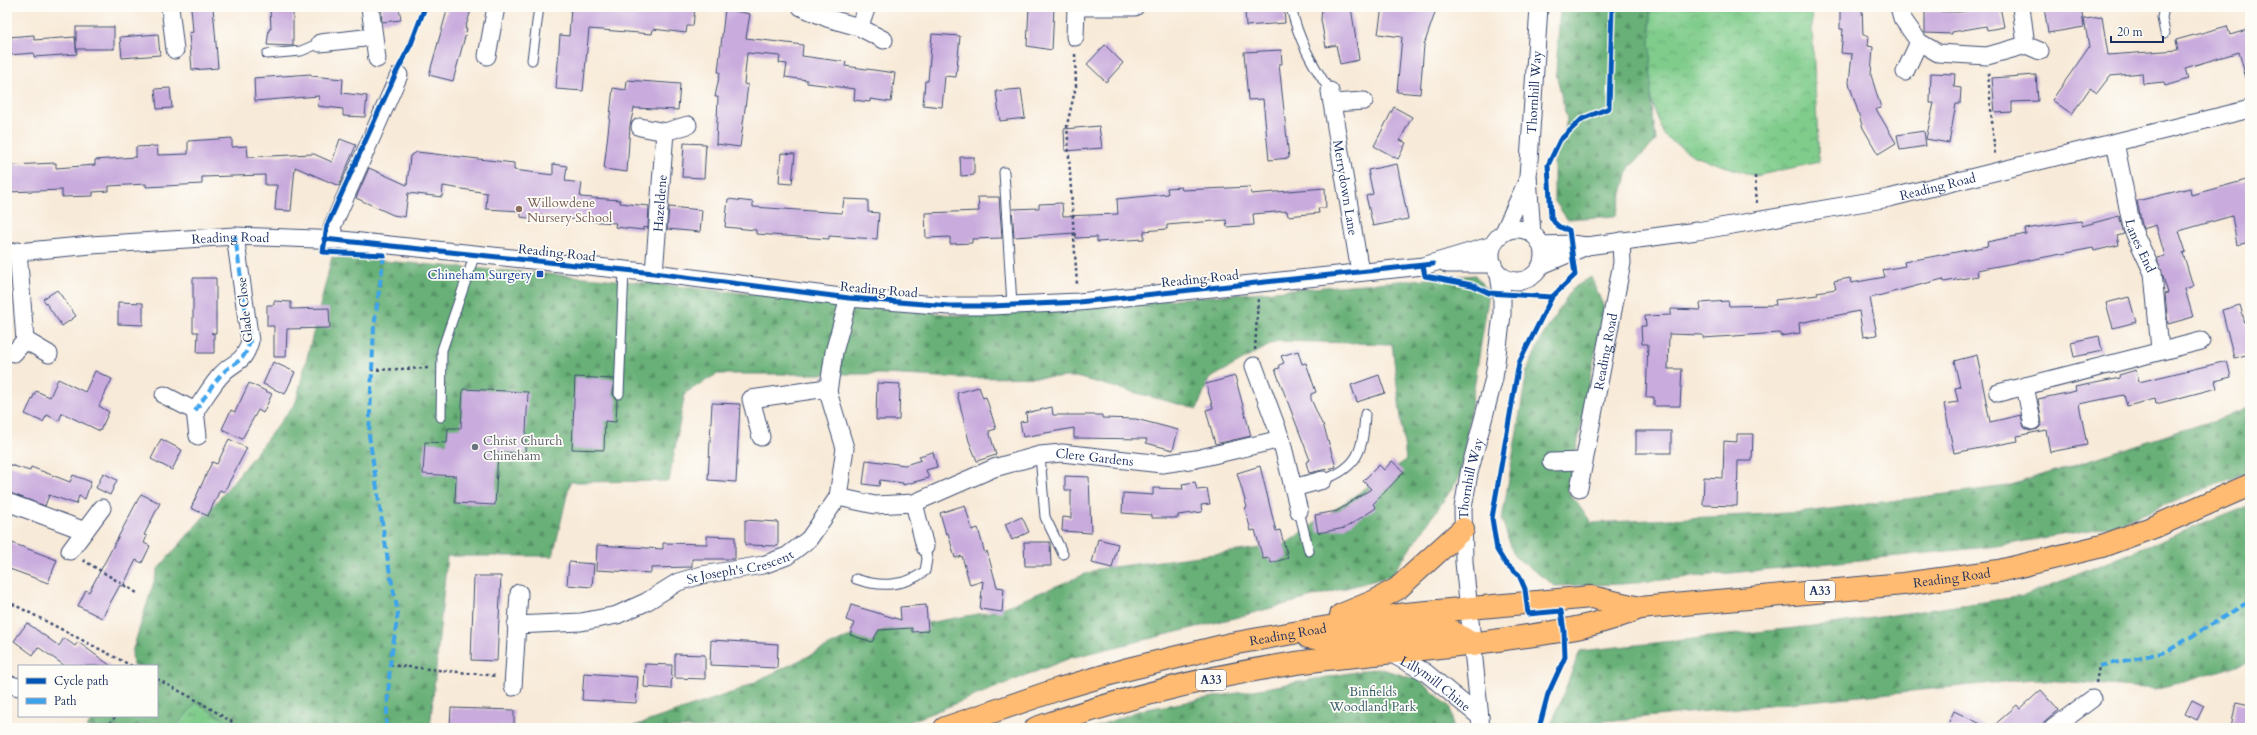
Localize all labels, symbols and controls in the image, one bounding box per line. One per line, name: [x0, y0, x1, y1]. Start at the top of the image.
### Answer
scale bar: [2111, 18, 2163, 44]
text: 20 m: [2117, 24, 2144, 40]
street label: Thornhill Way: [1523, 50, 1546, 135]
street label: Merrydown Lane: [1328, 139, 1362, 237]
street label: Reading Road: [1898, 169, 1978, 205]
street label: Hazeldene: [649, 174, 672, 233]
place label: Willowdene Nursery School: [526, 194, 613, 227]
marker: Willowdene Nursery School: [514, 204, 524, 214]
street label: Lanes End: [2120, 217, 2160, 276]
street label: Reading Road: [191, 228, 270, 249]
street label: Reading Road: [517, 240, 597, 266]
place label: Chineham Surgery: [428, 266, 532, 284]
street label: Reading Road: [1160, 266, 1240, 292]
marker: Chineham Surgery: [535, 269, 545, 279]
street label: Glade Close: [233, 276, 257, 344]
street label: Reading Road: [839, 278, 919, 302]
street label: Reading Road: [1590, 312, 1622, 392]
place label: Christ Church Chineham: [483, 432, 562, 465]
street label: Thornhill Way: [1455, 436, 1488, 520]
marker: Christ Church Chineham: [470, 442, 480, 452]
street label: Clere Gardens: [1055, 445, 1135, 471]
street label: St Joseph's Crescent: [685, 546, 798, 589]
street label: Reading Road: [1912, 564, 1992, 593]
road number: A33: [1805, 581, 1835, 601]
street label: Reading Road: [1248, 619, 1328, 651]
street label: Lillymill Chine: [1397, 652, 1474, 716]
legend: [18, 665, 158, 717]
road number: A33: [1196, 670, 1226, 690]
text: Cycle path: [54, 673, 109, 689]
park label: Binfields Woodland Park: [1328, 683, 1417, 716]
text: Path: [54, 693, 77, 709]

